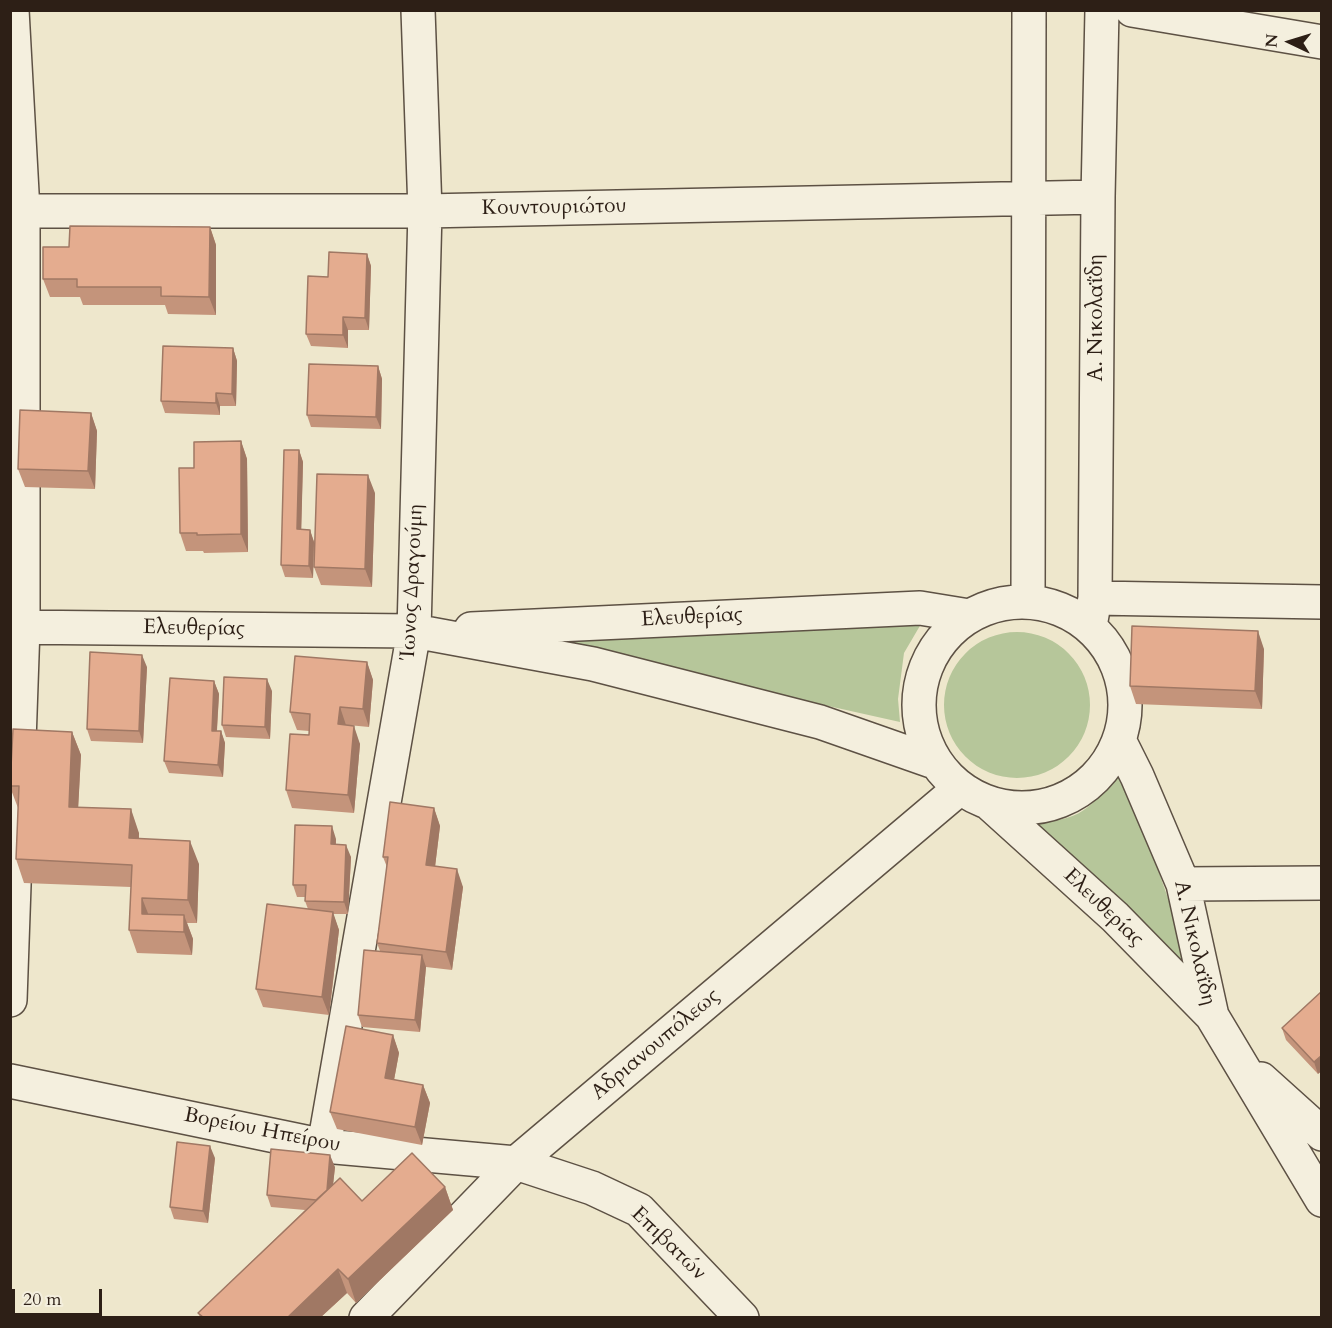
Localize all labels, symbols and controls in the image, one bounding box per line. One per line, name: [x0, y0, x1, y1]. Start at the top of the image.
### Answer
north arrow: [1260, 12, 1320, 72]
text: N: [1261, 33, 1284, 48]
street label: Κουντουριώτου: [481, 194, 627, 222]
street label: Α. Νικολαΐδη: [1084, 254, 1110, 382]
street label: Ίωνος Δραγούμη: [396, 504, 430, 660]
street label: Ελευθερίας: [641, 603, 743, 633]
street label: Ελευθερίας: [143, 616, 245, 642]
street label: Ελευθερίας: [1058, 864, 1148, 952]
street label: Α. Νικολαΐδη: [1167, 878, 1221, 1008]
street label: Αδριανουπόλεως: [587, 984, 725, 1106]
street label: Βορείου Ηπείρου: [182, 1103, 342, 1159]
street label: Επιβατών: [625, 1202, 711, 1286]
scale bar: [15, 1277, 105, 1315]
text: 20 m: [23, 1287, 62, 1312]

